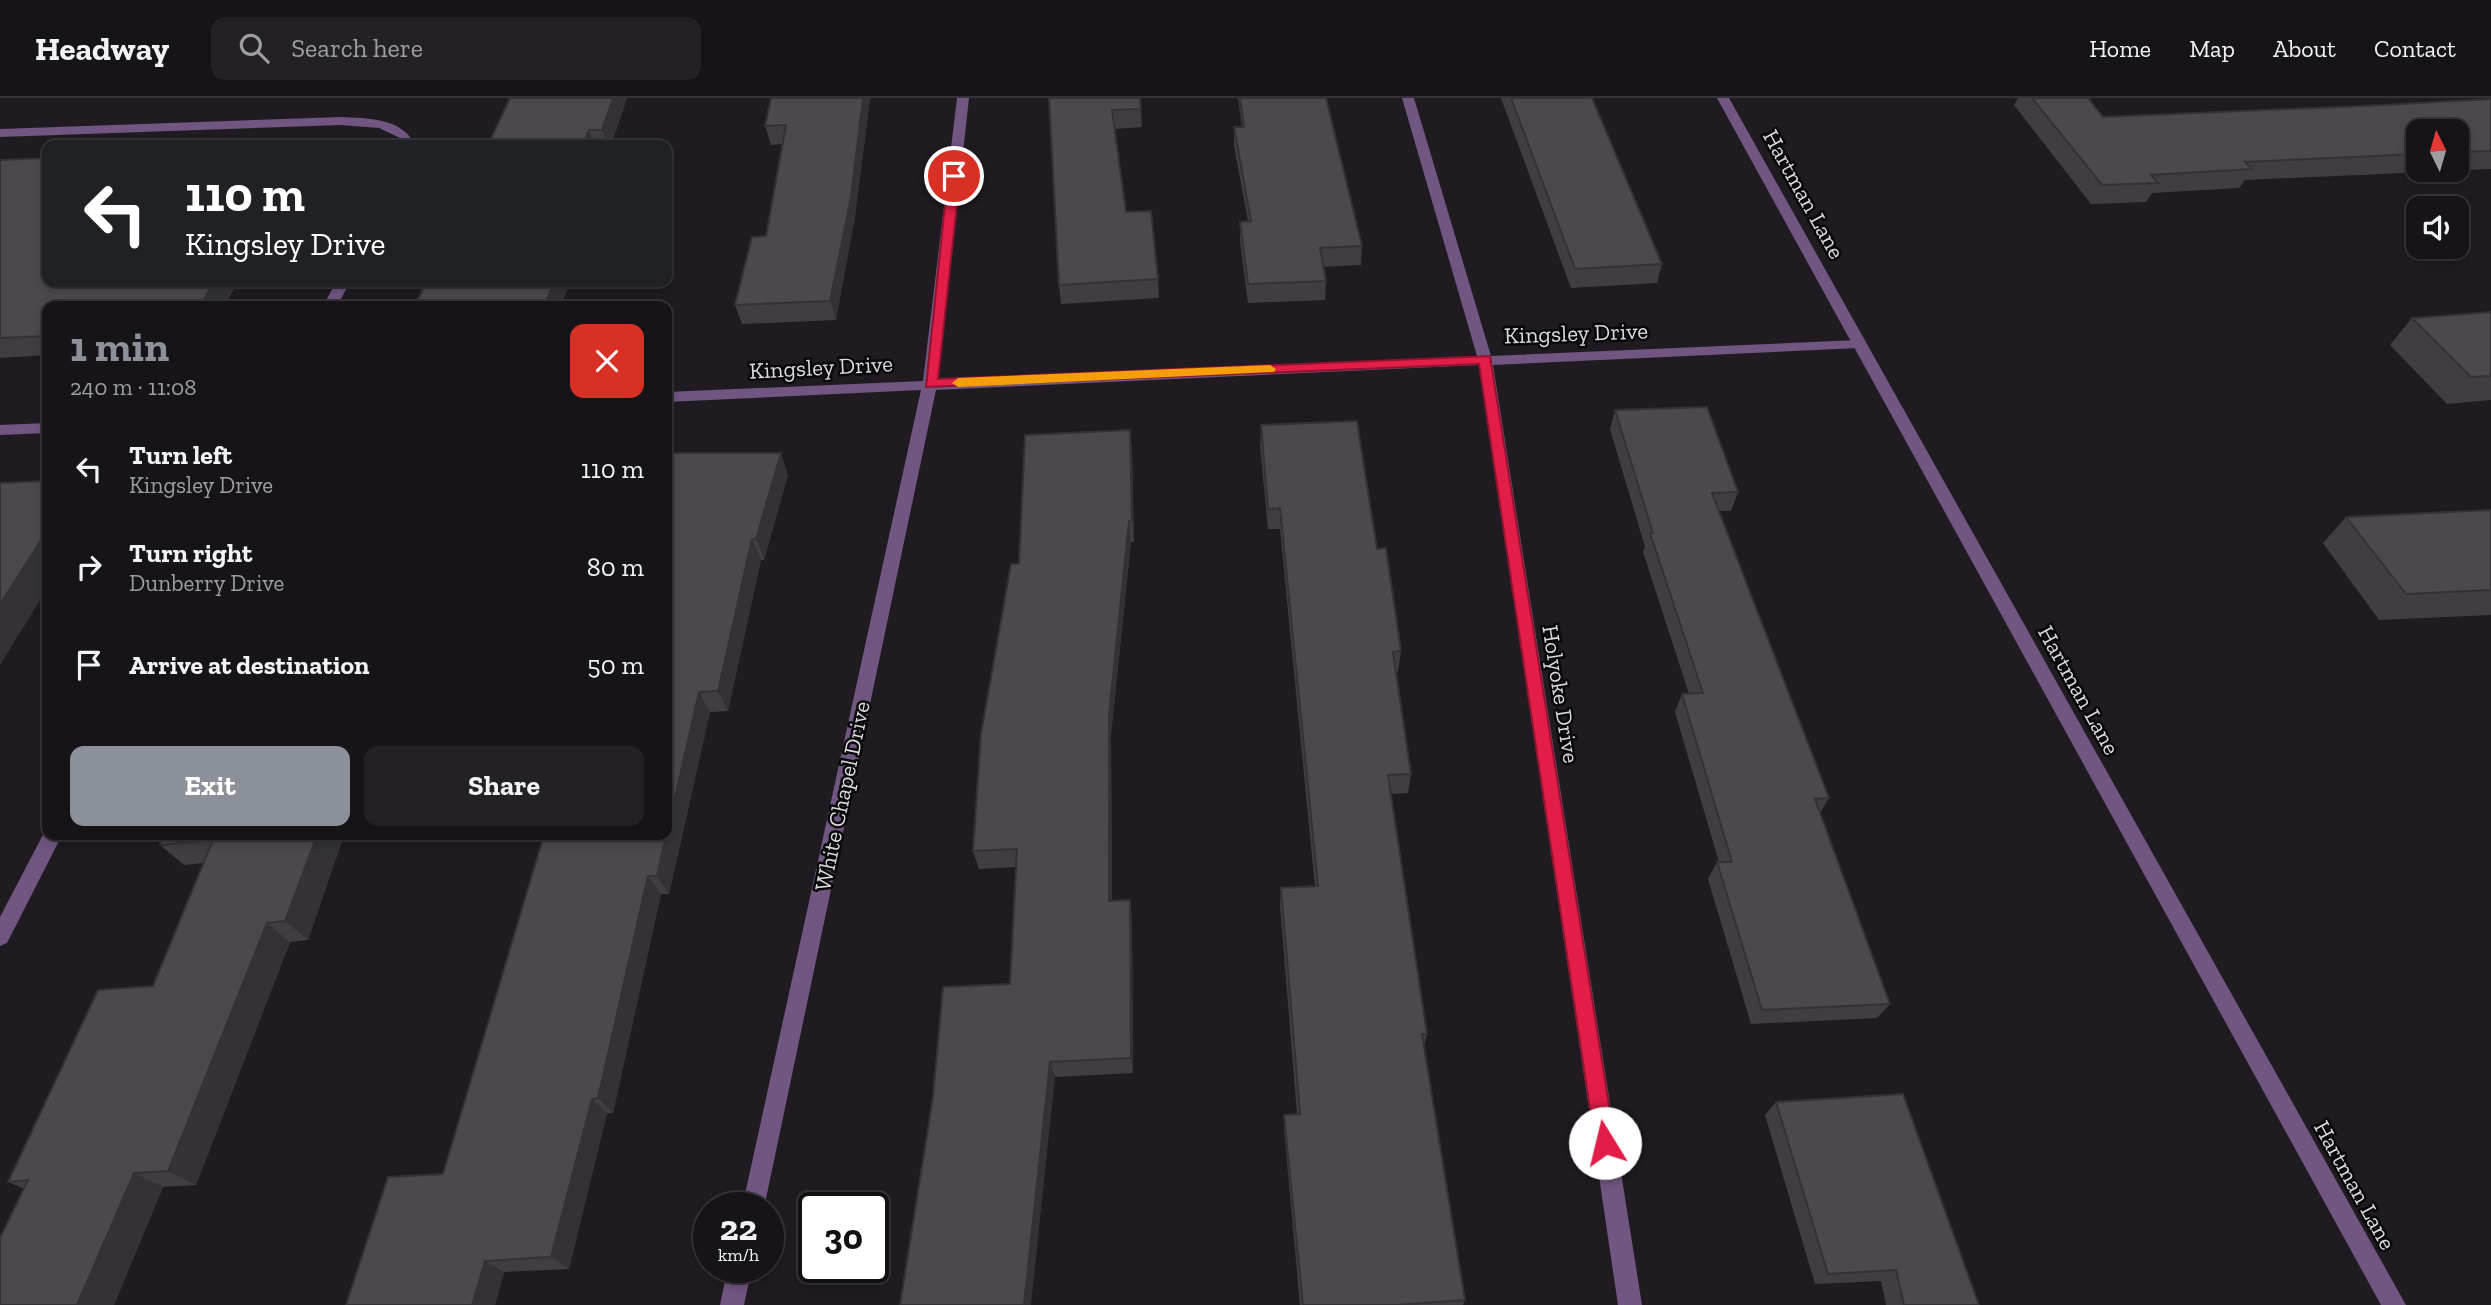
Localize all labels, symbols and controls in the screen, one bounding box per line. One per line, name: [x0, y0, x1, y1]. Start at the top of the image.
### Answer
search box: [211, 17, 701, 80]
text: Headway: [35, 29, 169, 68]
icon: search: [235, 29, 273, 67]
text: Search here: [291, 32, 423, 64]
text: Home: [2089, 34, 2151, 63]
text: Map: [2189, 34, 2235, 63]
text: About: [2273, 34, 2336, 63]
text: Contact: [2374, 34, 2456, 63]
north arrow: [2406, 119, 2469, 182]
map controls: [2406, 119, 2469, 259]
street label: Hartman Lane: [1757, 124, 1851, 264]
pin: [924, 146, 984, 206]
icon: arrive: [935, 157, 973, 195]
text: 110 m: [185, 165, 305, 224]
icon: left: [70, 168, 161, 259]
button: sound: [2406, 196, 2469, 259]
text: Kingsley Drive: [185, 225, 386, 263]
street label: Kingsley Drive: [1503, 316, 1649, 350]
text: 1 min: [70, 321, 169, 372]
button: close: [570, 324, 644, 398]
street label: Kingsley Drive: [748, 349, 894, 385]
text: 240 m · 11:08: [70, 373, 197, 401]
text: Turn left: [129, 439, 232, 471]
icon: left: [70, 450, 108, 488]
text: 110 m: [581, 453, 644, 485]
text: Kingsley Drive: [129, 471, 273, 499]
text: Turn right: [129, 537, 252, 569]
icon: right: [70, 548, 108, 586]
text: 80 m: [587, 551, 644, 583]
text: Dunberry Drive: [129, 569, 284, 597]
street label: Hartman Lane: [2032, 620, 2126, 760]
street label: Holyoke Drive: [1536, 623, 1586, 765]
icon: arrive: [70, 646, 108, 684]
text: Arrive at destination: [129, 649, 369, 681]
text: 50 m: [587, 649, 644, 681]
street label: White Chapel Drive: [808, 699, 876, 893]
button: Exit: [70, 746, 350, 826]
button: Share: [364, 746, 644, 826]
position arrow: [1568, 1106, 1642, 1180]
street label: Hartman Lane: [2308, 1115, 2402, 1255]
speed limit sign: 30: [798, 1192, 889, 1283]
text: 22: [720, 1207, 757, 1249]
text: km/h: [718, 1244, 759, 1266]

